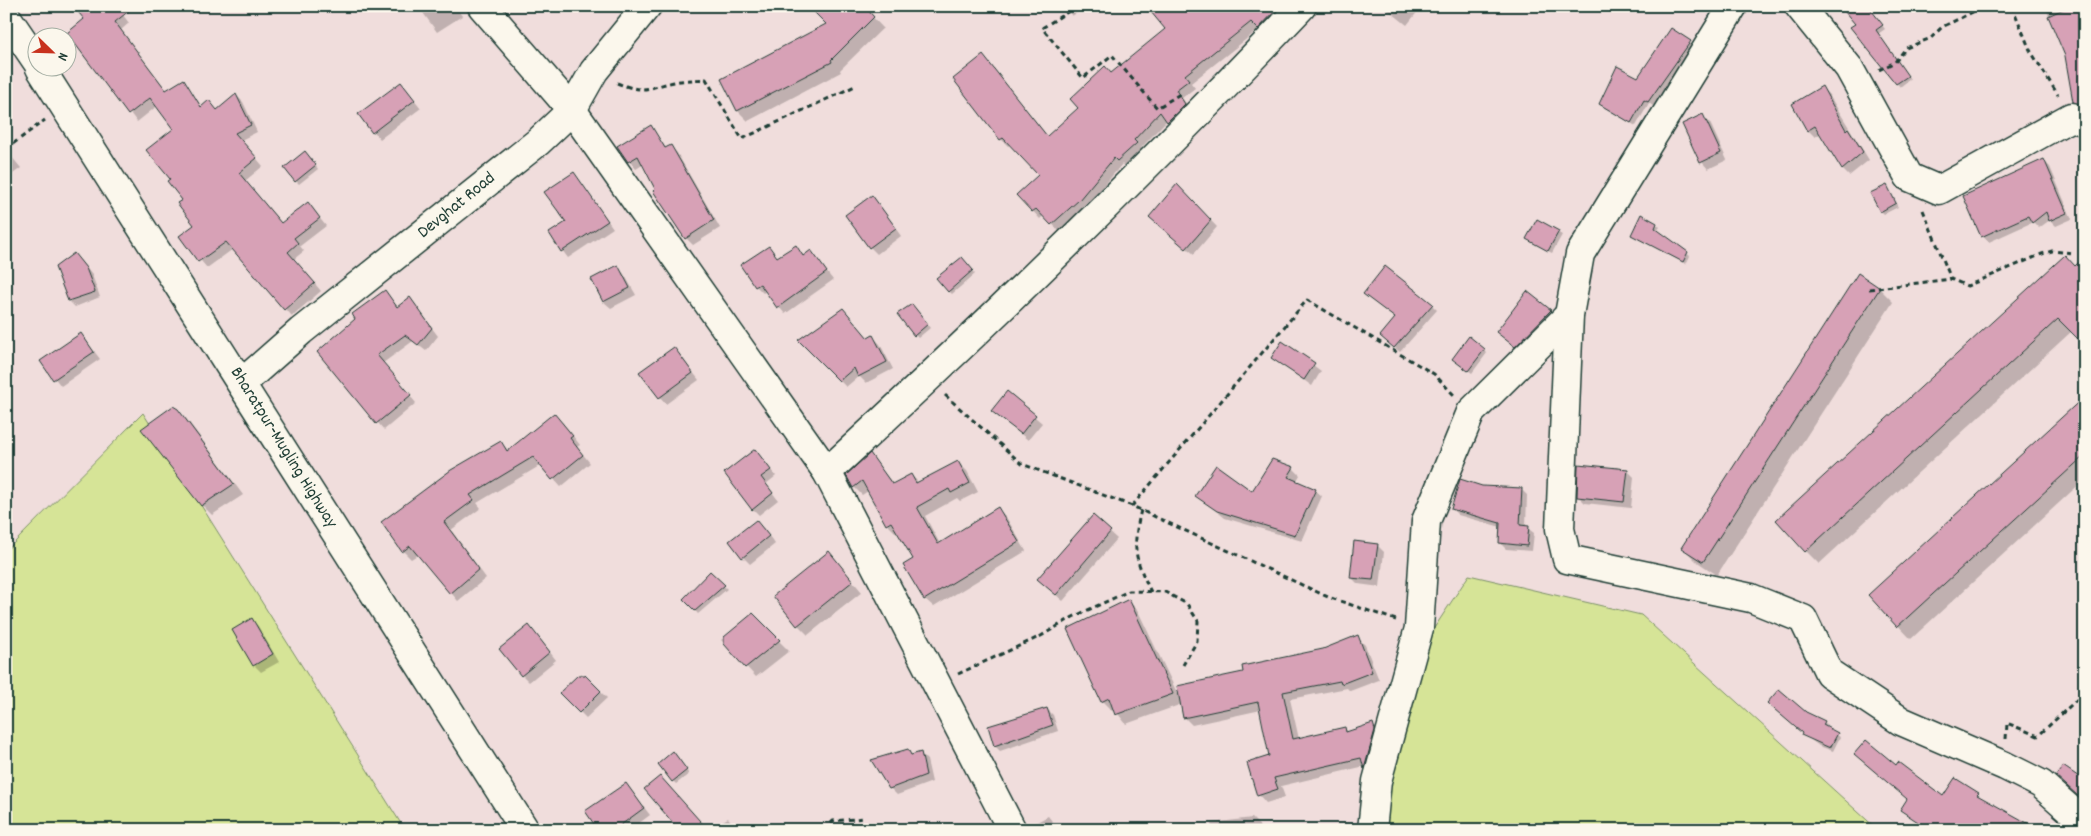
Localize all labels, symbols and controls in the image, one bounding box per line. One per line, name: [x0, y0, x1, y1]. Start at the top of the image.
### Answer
north arrow: [28, 28, 78, 78]
text: N: [52, 49, 73, 63]
street label: Devghat Road: [413, 167, 501, 245]
street label: Bharatpur-Mugling Highway: [223, 363, 343, 534]

